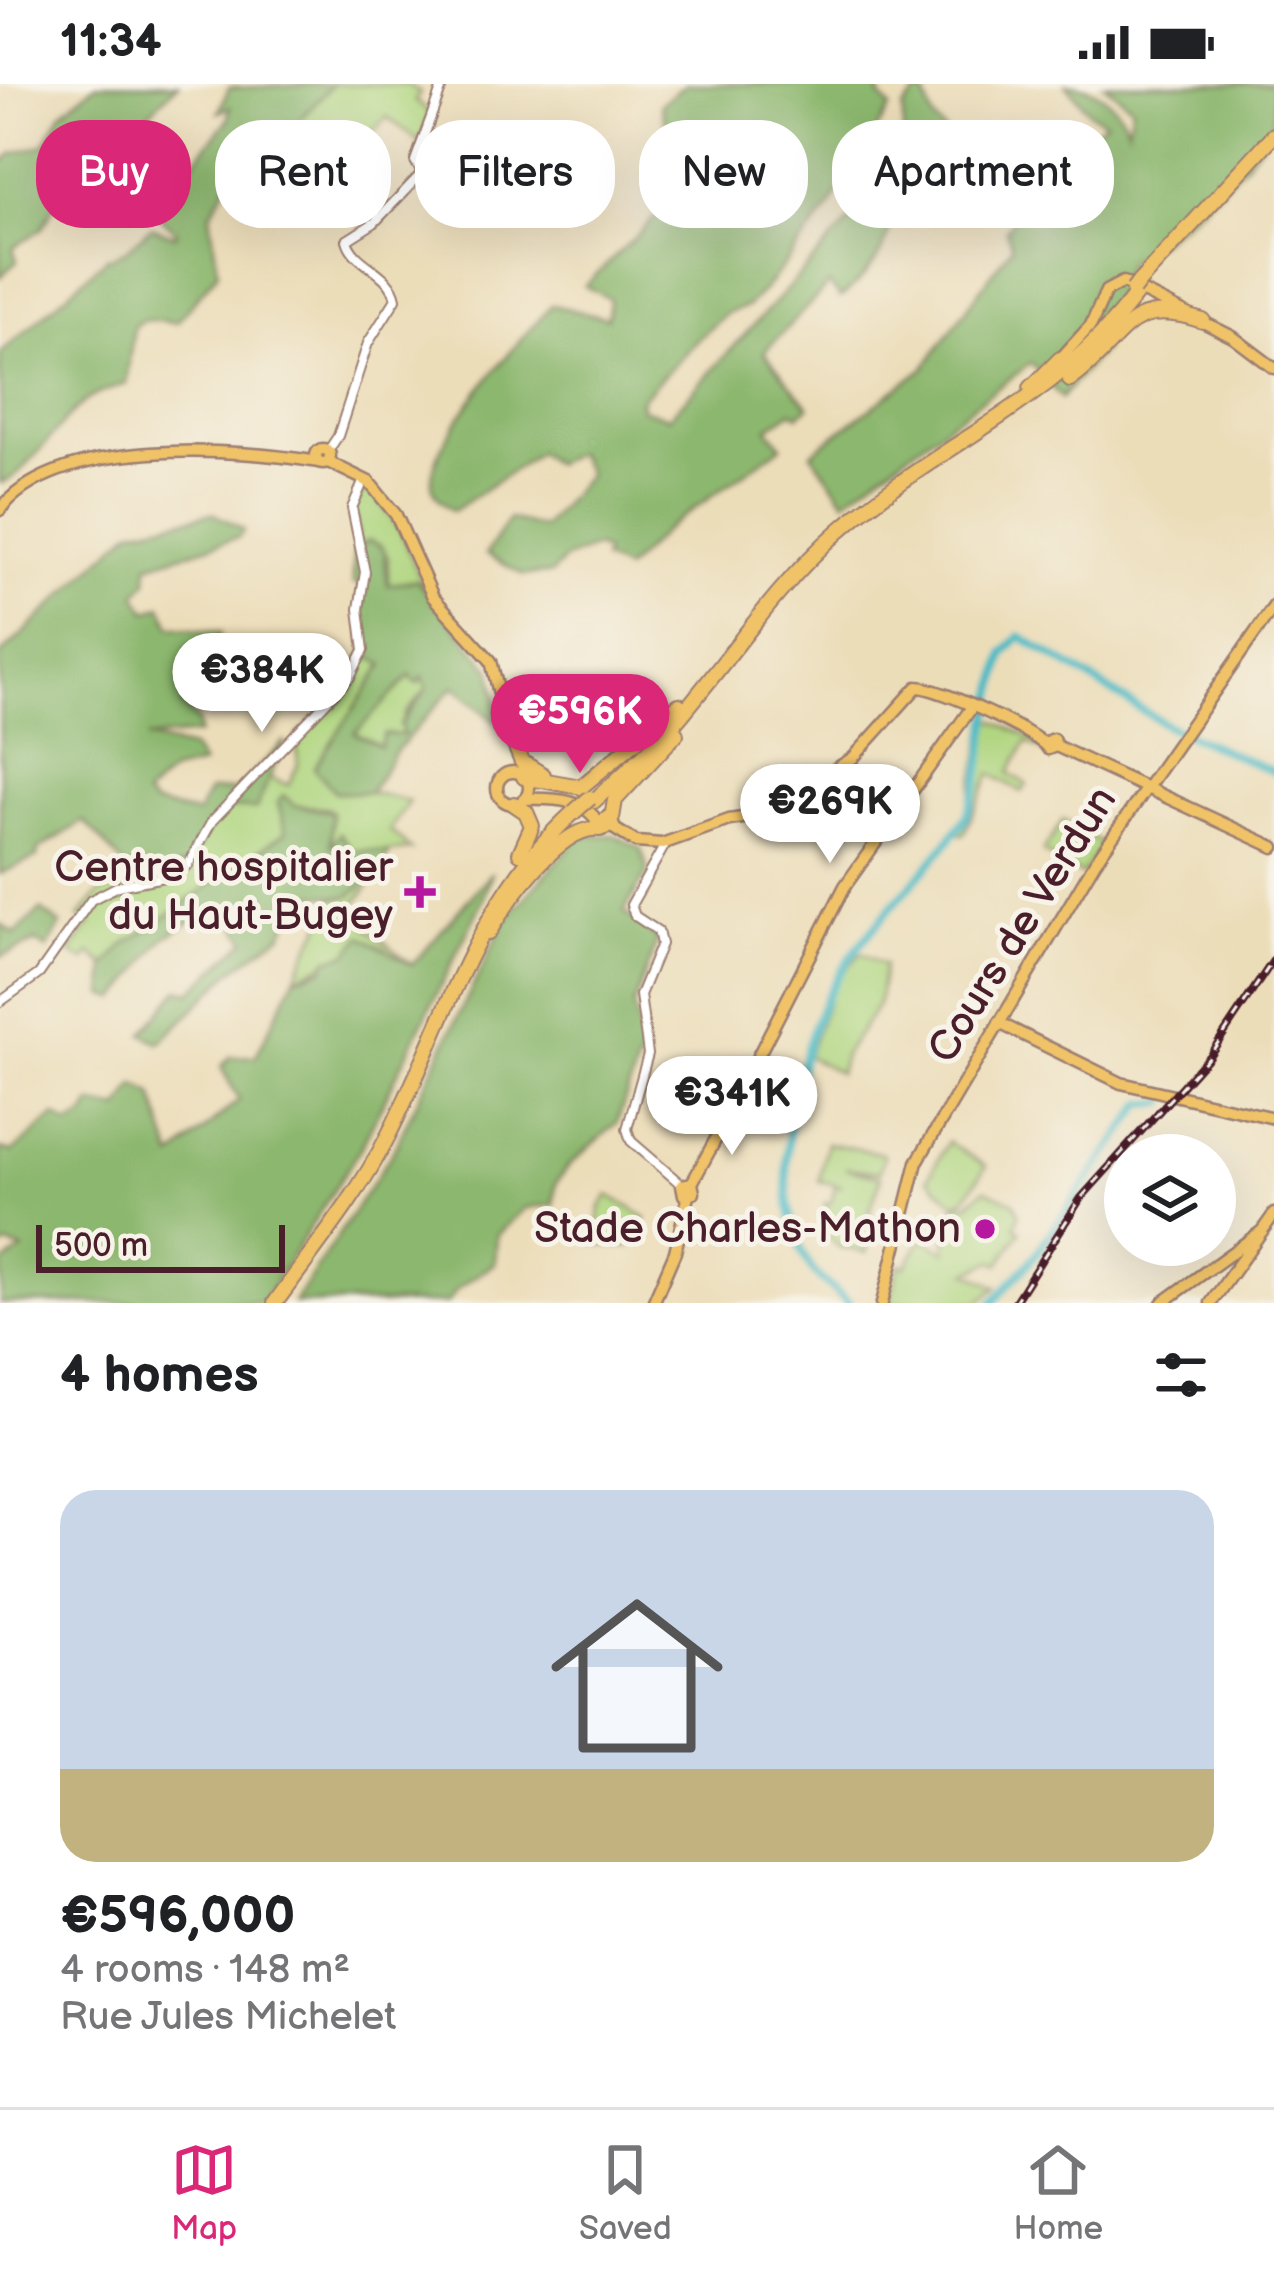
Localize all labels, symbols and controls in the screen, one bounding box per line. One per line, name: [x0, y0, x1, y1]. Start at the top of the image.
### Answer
text: 11:34: [60, 15, 161, 70]
chip: Buy: [36, 120, 191, 228]
chip: Rent: [215, 120, 391, 228]
chip: Filters: [415, 120, 615, 228]
chip: New: [639, 120, 808, 228]
chip: Apartment: [832, 120, 1114, 228]
pin: €384K: [178, 633, 346, 735]
text: €384K: [199, 648, 325, 695]
pin: €596K: [496, 674, 664, 776]
text: €596K: [518, 689, 642, 736]
pin: €269K: [746, 764, 914, 866]
street label: Cours de Verdun: [918, 777, 1128, 1073]
text: €269K: [767, 779, 893, 826]
place label: Centre hospitalier du Haut-Bugey: [54, 843, 394, 942]
marker: Centre hospitalier du Haut-Bugey: [404, 876, 436, 908]
pin: €341K: [648, 1056, 816, 1158]
text: €341K: [673, 1071, 791, 1118]
map controls: [1104, 1134, 1236, 1266]
button: layers: [1104, 1134, 1236, 1266]
place label: Stade Charles-Mathon: [534, 1204, 961, 1255]
marker: Stade Charles-Mathon: [972, 1216, 998, 1242]
scale bar: [36, 1219, 285, 1272]
text: 500 m: [54, 1226, 148, 1266]
icon: filters: [1148, 1342, 1214, 1408]
text: 4 homes: [60, 1345, 259, 1406]
icon: home: [529, 1568, 745, 1784]
text: €596,000: [60, 1886, 295, 1947]
text: 4 rooms · 148 m²: [60, 1947, 350, 1994]
text: Rue Jules Michelet: [60, 1994, 396, 2041]
tab: Map: [171, 2137, 237, 2249]
tab: Saved: [579, 2137, 672, 2249]
tab: Home: [1013, 2137, 1103, 2249]

